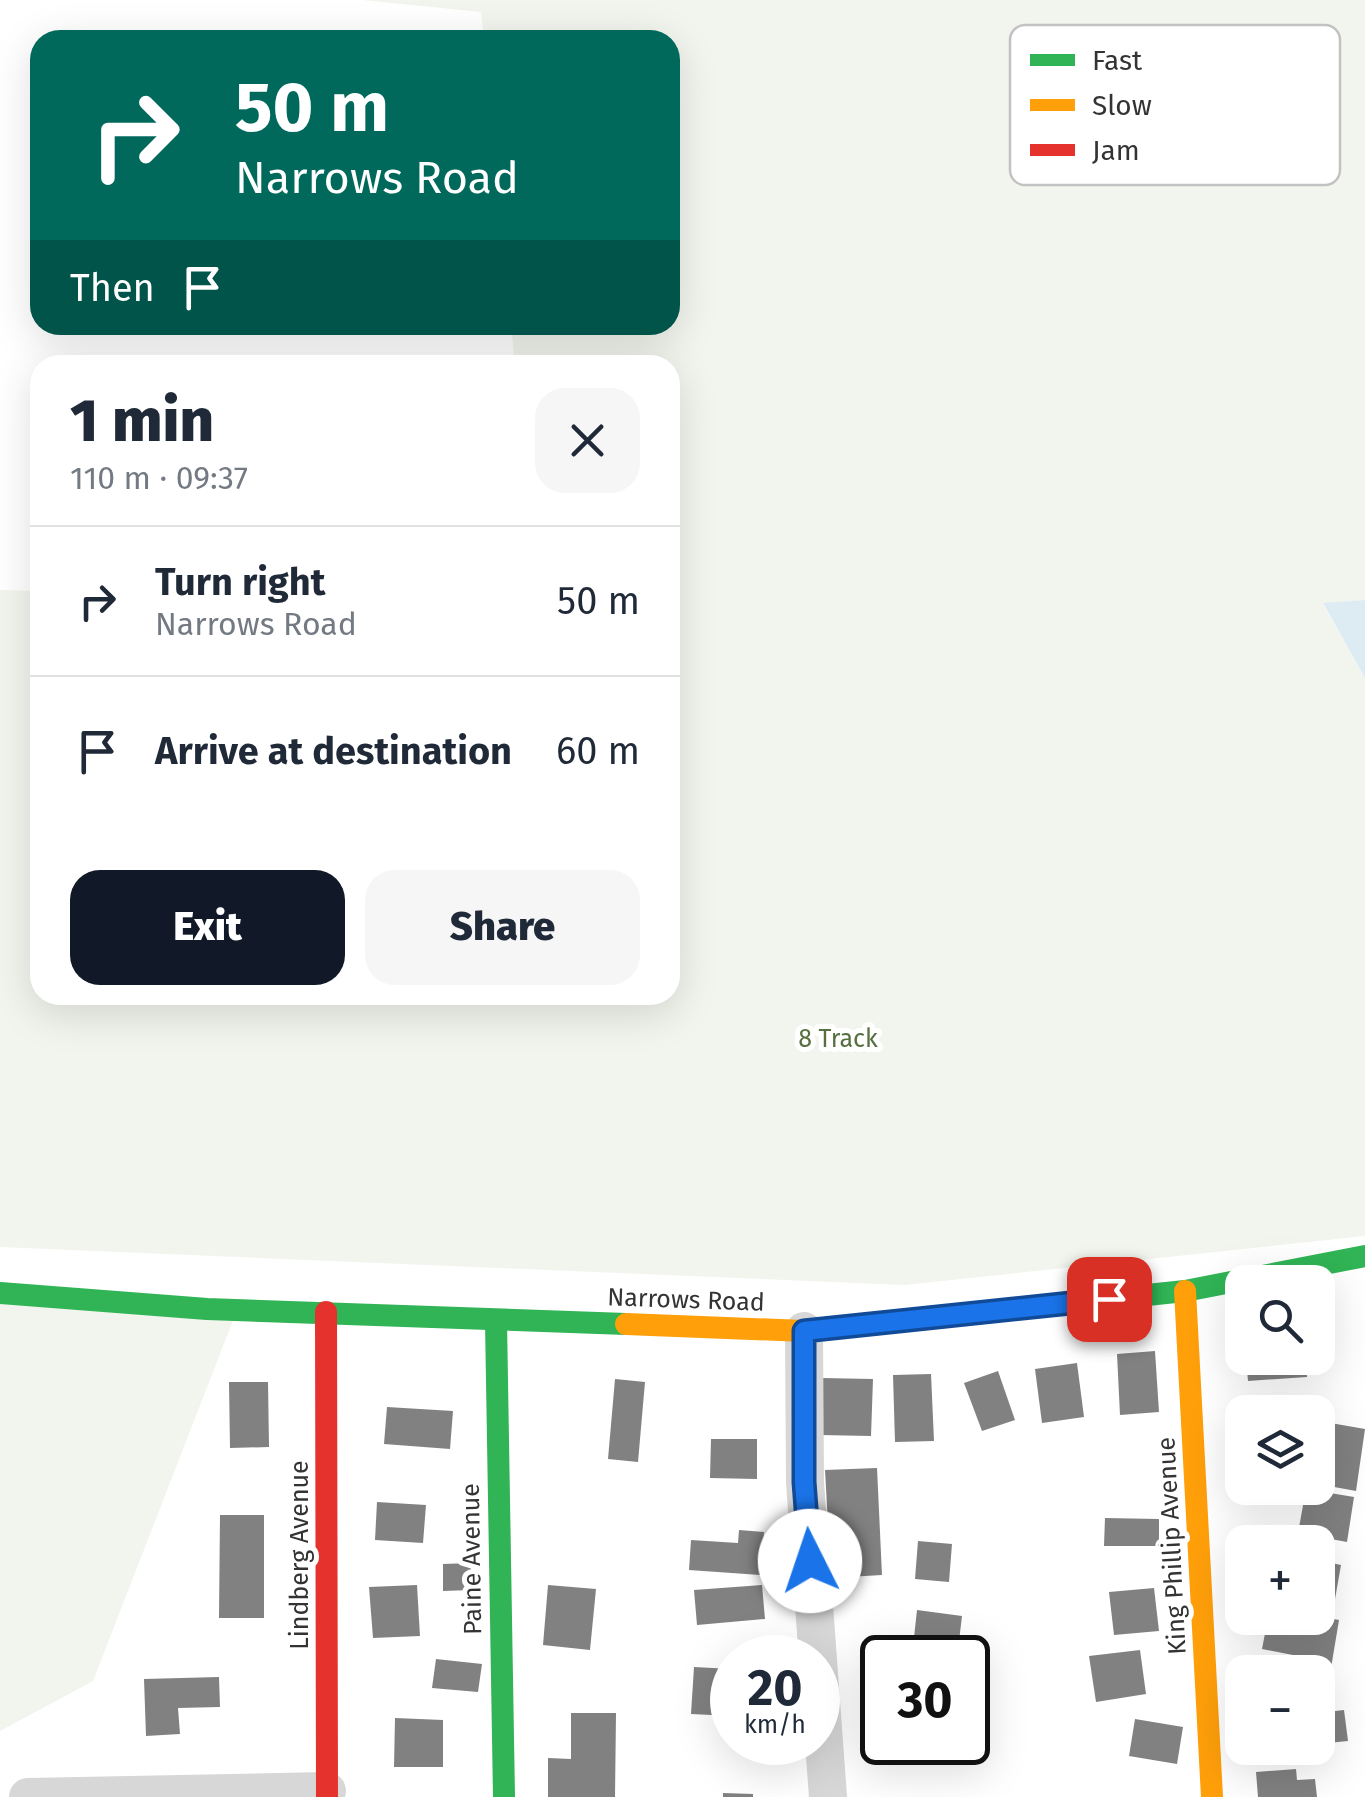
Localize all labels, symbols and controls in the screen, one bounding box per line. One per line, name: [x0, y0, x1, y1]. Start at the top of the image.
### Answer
legend: [1010, 25, 1340, 185]
text: Fast: [1092, 44, 1143, 77]
text: 50 m: [235, 66, 389, 150]
icon: right: [70, 70, 200, 200]
text: Slow: [1092, 89, 1152, 122]
text: Jam: [1092, 134, 1140, 167]
text: Narrows Road: [235, 151, 519, 205]
icon: arrive: [175, 260, 230, 315]
text: Then: [70, 265, 155, 311]
text: 1 min: [70, 385, 214, 457]
button: close: [535, 388, 640, 493]
text: 110 m · 09:37: [70, 459, 248, 497]
text: Turn right: [155, 559, 325, 605]
icon: right: [70, 574, 125, 629]
text: 50 m: [557, 578, 640, 624]
text: Narrows Road: [155, 605, 357, 643]
icon: arrive: [70, 724, 125, 779]
text: Arrive at destination: [155, 728, 512, 774]
text: 60 m: [556, 728, 640, 774]
button: Exit: [70, 870, 345, 985]
button: Share: [365, 870, 640, 985]
park label: 8 Track: [798, 1024, 878, 1054]
pin: [1067, 1257, 1152, 1342]
map controls: [1225, 1265, 1335, 1765]
button: search: [1225, 1265, 1335, 1375]
icon: arrive: [1082, 1272, 1137, 1327]
street label: Narrows Road: [607, 1282, 765, 1318]
button: layers: [1225, 1395, 1335, 1505]
street label: King Phillip Avenue: [1151, 1436, 1193, 1656]
street label: Lindberg Avenue: [285, 1460, 315, 1650]
street label: Paine Avenue: [456, 1483, 488, 1635]
position arrow: [758, 1509, 862, 1613]
button: +: [1225, 1525, 1335, 1635]
speed limit sign: 30: [860, 1635, 990, 1765]
button: −: [1225, 1655, 1335, 1765]
text: 20: [747, 1658, 803, 1718]
text: km/h: [744, 1710, 806, 1740]

